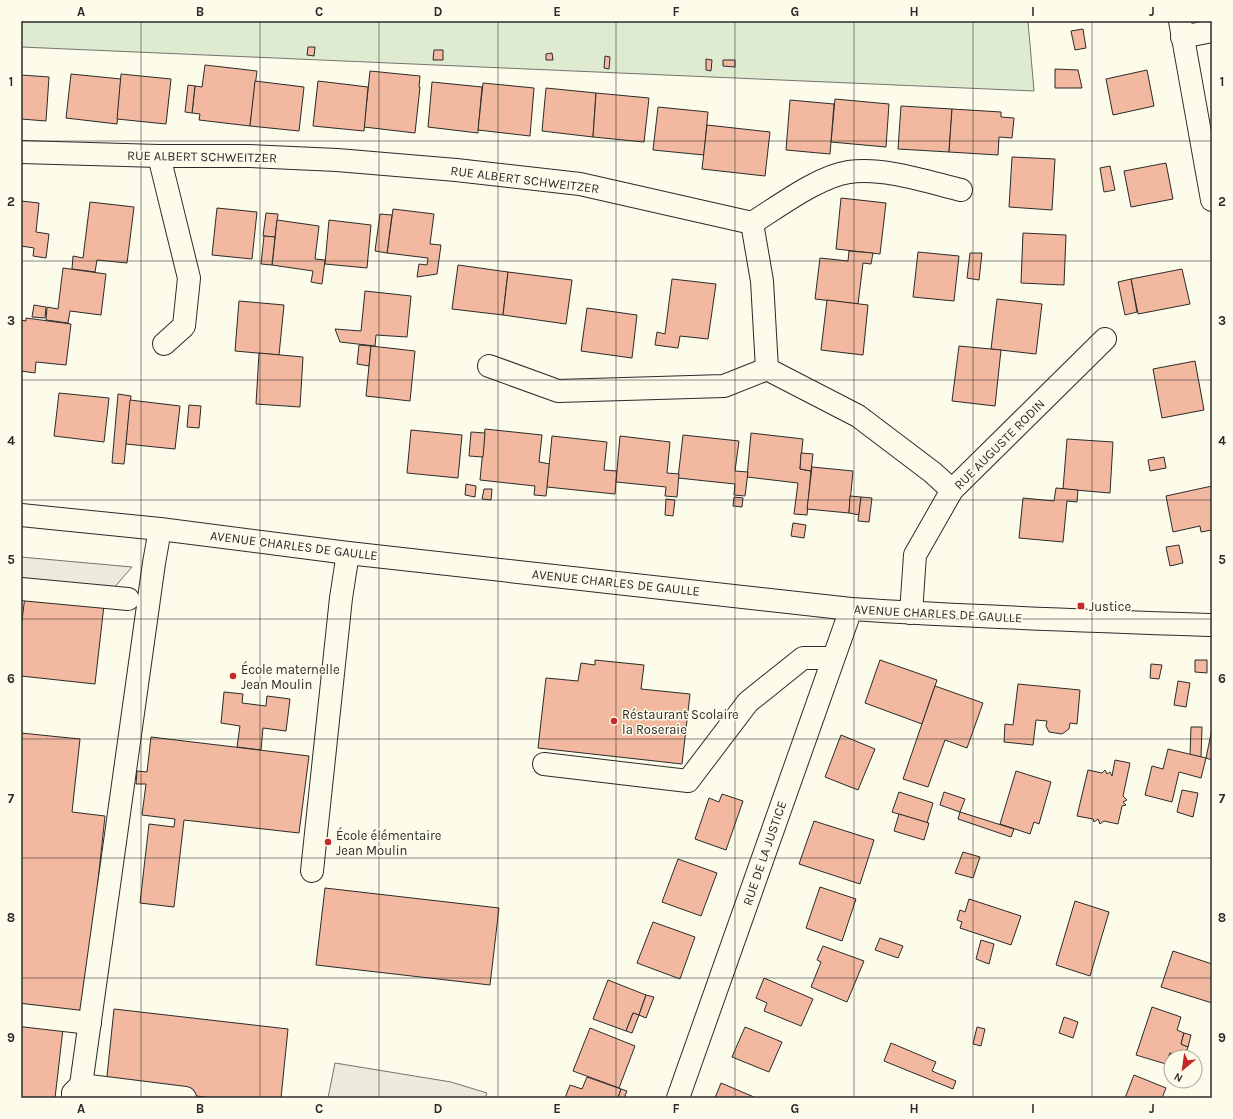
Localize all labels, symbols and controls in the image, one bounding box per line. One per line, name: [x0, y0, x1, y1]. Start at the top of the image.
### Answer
text: A: [77, 4, 85, 19]
text: B: [196, 4, 204, 19]
text: C: [315, 4, 323, 19]
text: D: [434, 4, 443, 19]
text: E: [553, 4, 561, 19]
text: F: [672, 4, 680, 19]
text: G: [791, 4, 799, 19]
text: H: [909, 4, 919, 19]
text: I: [1031, 4, 1035, 19]
text: J: [1149, 4, 1155, 19]
text: 1: [9, 74, 13, 89]
text: 1: [1220, 74, 1224, 89]
street label: RUE ALBERT SCHWEITZER: [127, 148, 277, 165]
street label: RUE ALBERT SCHWEITZER: [450, 163, 600, 196]
text: 2: [7, 194, 15, 209]
text: 2: [1218, 194, 1226, 209]
text: 3: [7, 313, 15, 328]
text: 3: [1218, 313, 1226, 328]
street label: RUE AUGUSTE RODIN: [951, 396, 1048, 493]
text: 4: [7, 433, 15, 448]
text: 4: [1218, 433, 1226, 448]
street label: AVENUE CHARLES DE GAULLE: [209, 528, 379, 563]
text: 5: [7, 552, 15, 567]
text: 5: [1218, 552, 1226, 567]
street label: AVENUE CHARLES DE GAULLE: [531, 566, 701, 599]
place label: Justice: [1089, 599, 1131, 614]
marker: Justice: [1076, 601, 1086, 611]
street label: AVENUE CHARLES DE GAULLE: [853, 602, 1023, 625]
place label: École maternelle Jean Moulin: [241, 660, 340, 692]
text: 6: [7, 671, 15, 686]
marker: École maternelle Jean Moulin: [228, 671, 238, 681]
text: 6: [1218, 671, 1226, 686]
place label: Réstaurant Scolaire la Roseraie: [622, 707, 739, 737]
marker: Réstaurant Scolaire la Roseraie: [609, 716, 619, 726]
text: 7: [8, 791, 15, 806]
text: 7: [1219, 791, 1226, 806]
street label: RUE DE LA JUSTICE: [740, 799, 789, 907]
place label: École élémentaire Jean Moulin: [336, 826, 442, 858]
marker: École élémentaire Jean Moulin: [323, 837, 333, 847]
text: 8: [7, 910, 15, 925]
text: 8: [1218, 910, 1226, 925]
text: 9: [7, 1030, 15, 1045]
text: 9: [1218, 1030, 1226, 1045]
north arrow: [1163, 1049, 1203, 1089]
text: N: [1172, 1070, 1185, 1085]
text: A: [77, 1101, 85, 1116]
text: B: [196, 1101, 204, 1116]
text: C: [315, 1101, 323, 1116]
text: D: [434, 1101, 443, 1116]
text: E: [553, 1101, 561, 1116]
text: F: [672, 1101, 680, 1116]
text: G: [791, 1101, 799, 1116]
text: H: [909, 1101, 919, 1116]
text: I: [1031, 1101, 1035, 1116]
text: J: [1149, 1101, 1155, 1116]

